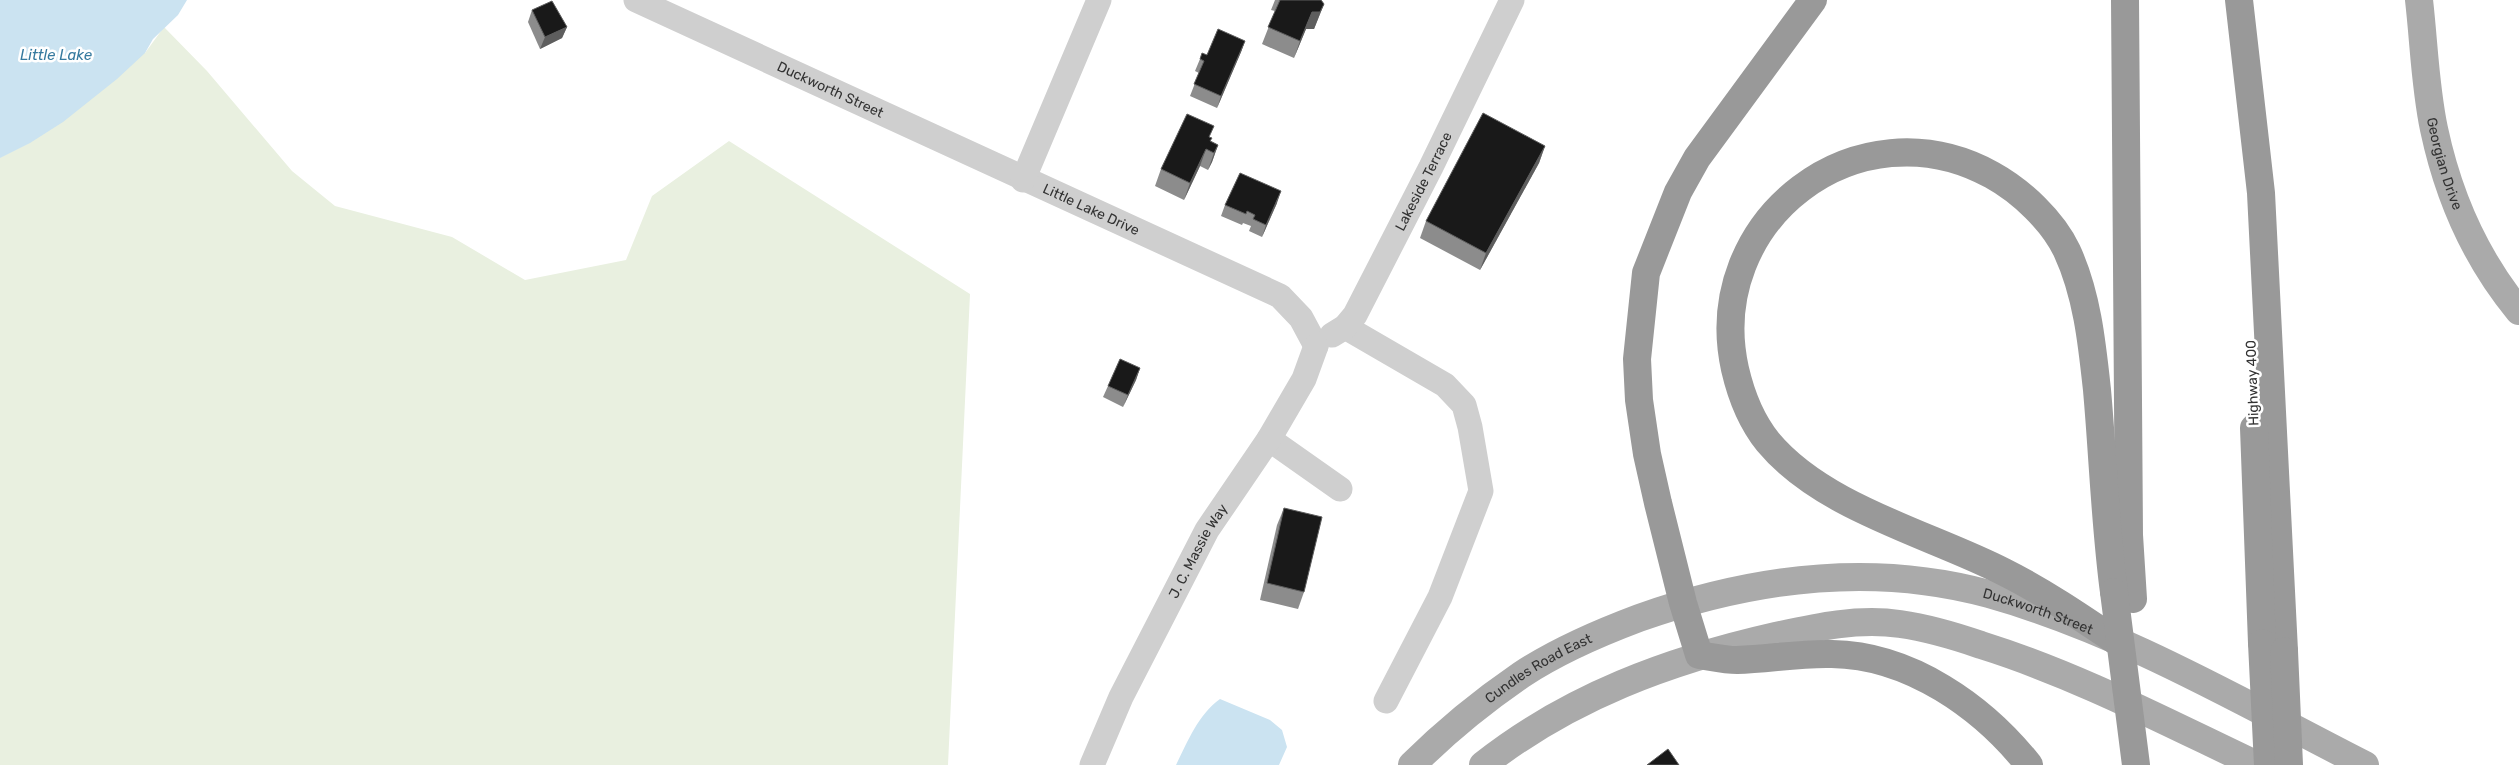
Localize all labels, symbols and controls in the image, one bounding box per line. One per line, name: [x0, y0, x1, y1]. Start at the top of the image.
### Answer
water label: Little Lake: [20, 46, 93, 64]
street label: Duckworth Street: [774, 58, 887, 122]
street label: Georgian Drive: [2423, 116, 2466, 213]
street label: Lakeside Terrace: [1392, 129, 1456, 234]
street label: Little Lake Drive: [1040, 180, 1142, 239]
street label: Highway 400: [2243, 340, 2262, 426]
street label: J. C. Massie Way: [1165, 500, 1231, 601]
street label: Duckworth Street: [1981, 585, 2096, 639]
street label: Cundles Road East: [1482, 630, 1595, 707]

